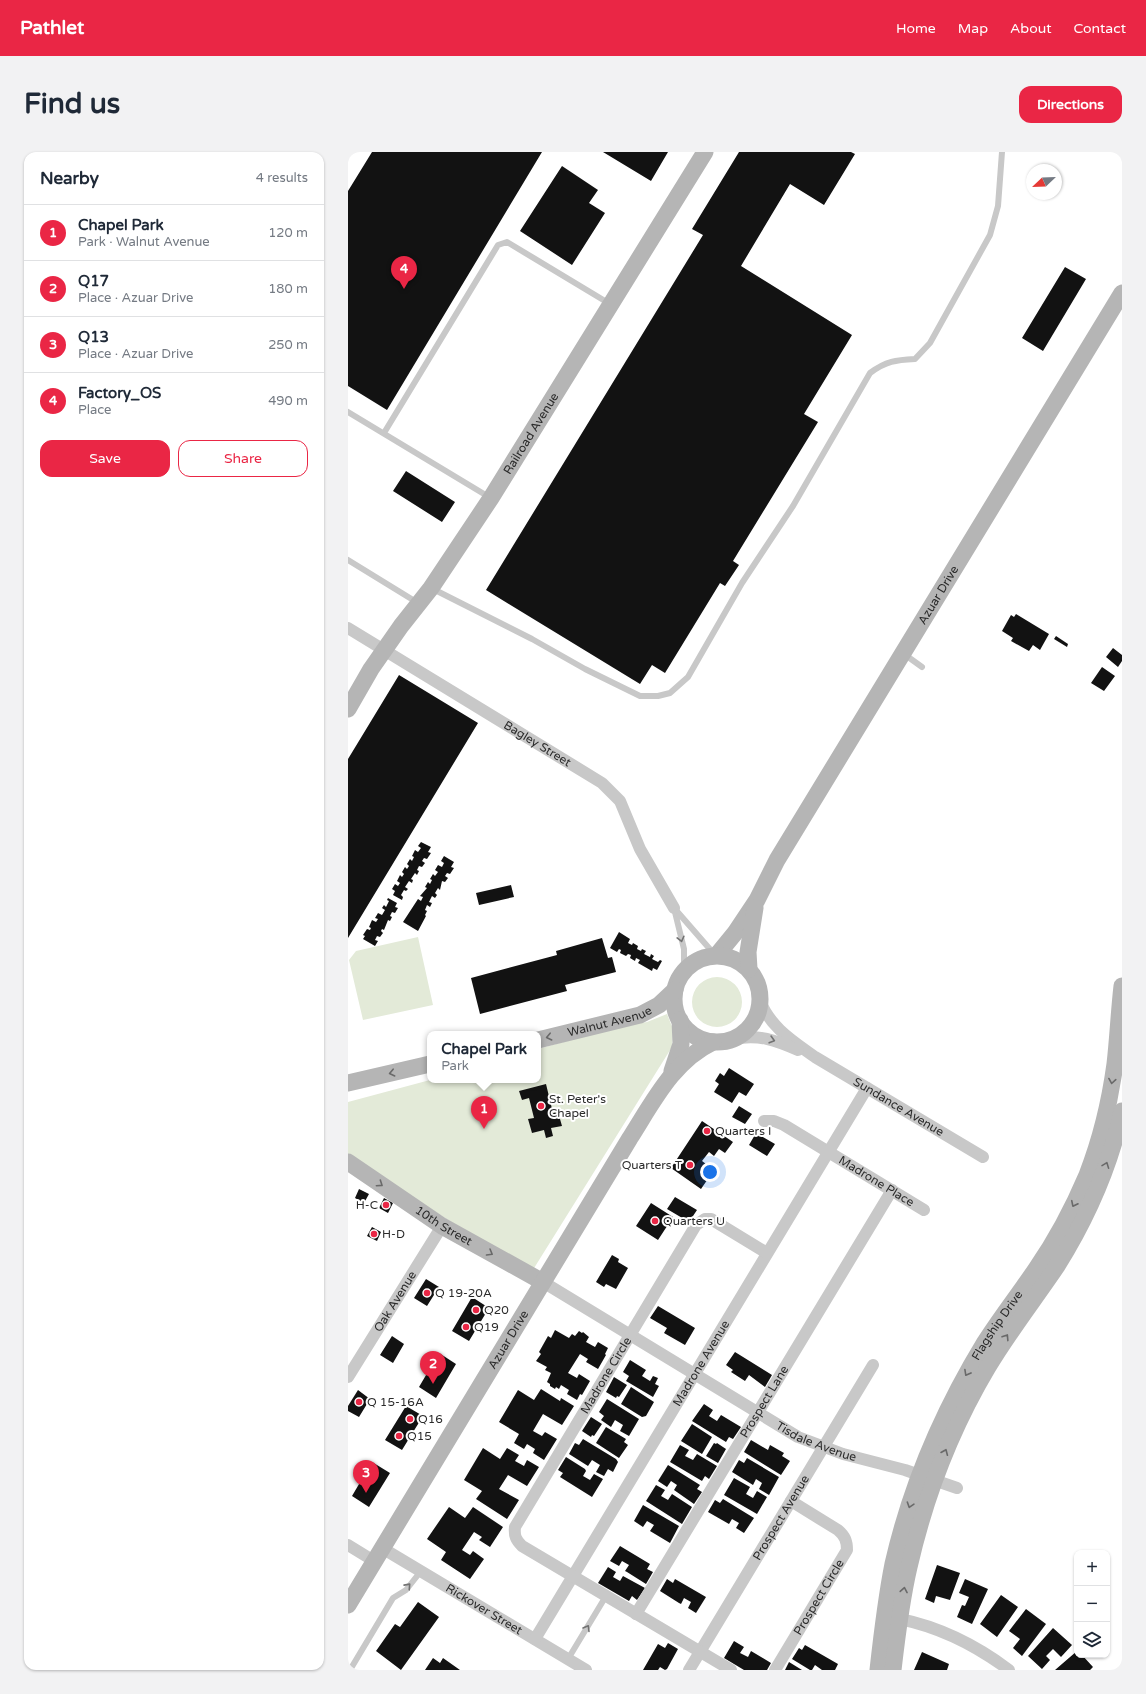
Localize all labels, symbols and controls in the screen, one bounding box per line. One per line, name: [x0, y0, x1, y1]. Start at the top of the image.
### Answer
text: Pathlet: [20, 17, 84, 39]
text: Home: [896, 20, 936, 37]
text: Map: [958, 20, 988, 37]
text: About: [1010, 20, 1052, 37]
text: Contact: [1074, 20, 1126, 37]
button: Directions: [1019, 86, 1122, 123]
text: Find us: [24, 87, 120, 121]
north arrow: [1026, 164, 1062, 200]
text: Nearby: [40, 168, 99, 189]
text: 4 results: [256, 170, 308, 186]
text: Chapel Park: [78, 216, 164, 234]
text: 1: [49, 225, 57, 241]
text: 120 m: [268, 225, 308, 241]
text: Park · Walnut Avenue: [78, 234, 210, 250]
pin: 4: [391, 256, 417, 289]
text: Q17: [78, 272, 109, 290]
text: 2: [49, 281, 57, 297]
text: 180 m: [268, 281, 308, 297]
text: Place · Azuar Drive: [78, 290, 193, 306]
text: Q13: [78, 328, 109, 346]
text: 3: [49, 337, 57, 353]
text: 250 m: [268, 337, 308, 353]
text: Place · Azuar Drive: [78, 346, 193, 362]
text: Factory_OS: [78, 384, 161, 402]
street label: Railroad Avenue: [500, 390, 562, 477]
text: 4: [49, 393, 57, 409]
text: 490 m: [268, 393, 308, 409]
text: Place: [78, 402, 111, 418]
button: Save: [40, 440, 170, 477]
button: Share: [178, 440, 308, 477]
street label: Azuar Drive: [915, 563, 962, 627]
street label: Bagley Street: [501, 718, 574, 770]
one-way arrow: [676, 935, 685, 942]
street label: Walnut Avenue: [566, 1003, 654, 1040]
popup: [427, 1031, 541, 1083]
one-way arrow: [546, 1033, 552, 1041]
one-way arrow: [768, 1035, 775, 1044]
text: Chapel Park: [441, 1040, 527, 1058]
text: Park: [441, 1058, 469, 1074]
one-way arrow: [389, 1068, 395, 1076]
street label: Sundance Avenue: [851, 1074, 947, 1139]
one-way arrow: [1108, 1078, 1117, 1084]
place label: St. Peter's Chapel: [549, 1092, 606, 1120]
pin: 1: [471, 1096, 497, 1129]
marker: St. Peter's Chapel: [536, 1101, 546, 1111]
place label: Quarters I: [715, 1124, 772, 1138]
marker: Quarters I: [702, 1126, 712, 1136]
street label: Madrone Place: [836, 1153, 917, 1210]
place label: Quarters T: [622, 1158, 683, 1172]
marker: Quarters T: [685, 1160, 695, 1170]
your location: [700, 1162, 720, 1182]
one-way arrow: [1102, 1162, 1110, 1169]
one-way arrow: [376, 1179, 383, 1186]
place label: H-C: [356, 1198, 378, 1212]
marker: H-C: [381, 1200, 391, 1210]
one-way arrow: [1071, 1200, 1079, 1208]
street label: 10th Street: [412, 1203, 475, 1249]
place label: Quarters U: [663, 1214, 725, 1228]
marker: Quarters U: [650, 1216, 660, 1226]
place label: H-D: [382, 1227, 405, 1241]
marker: H-D: [369, 1229, 379, 1239]
one-way arrow: [486, 1249, 493, 1256]
street label: Oak Avenue: [371, 1268, 419, 1334]
place label: Q 19-20A: [435, 1286, 492, 1300]
marker: Q 19-20A: [422, 1288, 432, 1298]
street label: Flagship Drive: [969, 1288, 1026, 1363]
place label: Q20: [484, 1303, 509, 1317]
marker: Q20: [471, 1305, 481, 1315]
street label: Azuar Drive: [485, 1307, 531, 1372]
street label: Madrone Avenue: [670, 1318, 733, 1409]
place label: Q19: [474, 1320, 499, 1334]
marker: Q19: [461, 1322, 471, 1332]
street label: Madrone Circle: [578, 1334, 634, 1416]
one-way arrow: [1001, 1334, 1009, 1341]
pin: 2: [420, 1351, 446, 1384]
street label: Prospect Lane: [737, 1363, 791, 1440]
one-way arrow: [964, 1369, 971, 1376]
place label: Q 15-16A: [367, 1395, 424, 1409]
marker: Q 15-16A: [354, 1397, 364, 1407]
place label: Q16: [418, 1412, 443, 1426]
marker: Q16: [405, 1414, 415, 1424]
street label: Tisdale Avenue: [773, 1418, 858, 1464]
place label: Q15: [407, 1429, 432, 1443]
marker: Q15: [394, 1431, 404, 1441]
one-way arrow: [941, 1449, 949, 1456]
pin: 3: [353, 1460, 379, 1493]
street label: Prospect Avenue: [750, 1472, 812, 1563]
one-way arrow: [906, 1501, 914, 1508]
map controls: [1074, 1550, 1110, 1658]
button: +: [1074, 1550, 1110, 1586]
street label: Prospect Circle: [791, 1556, 847, 1638]
street label: Rickover Street: [443, 1581, 525, 1638]
one-way arrow: [404, 1583, 411, 1591]
button: −: [1074, 1586, 1110, 1622]
one-way arrow: [899, 1587, 908, 1593]
button: layers: [1074, 1622, 1110, 1658]
one-way arrow: [583, 1625, 590, 1632]

